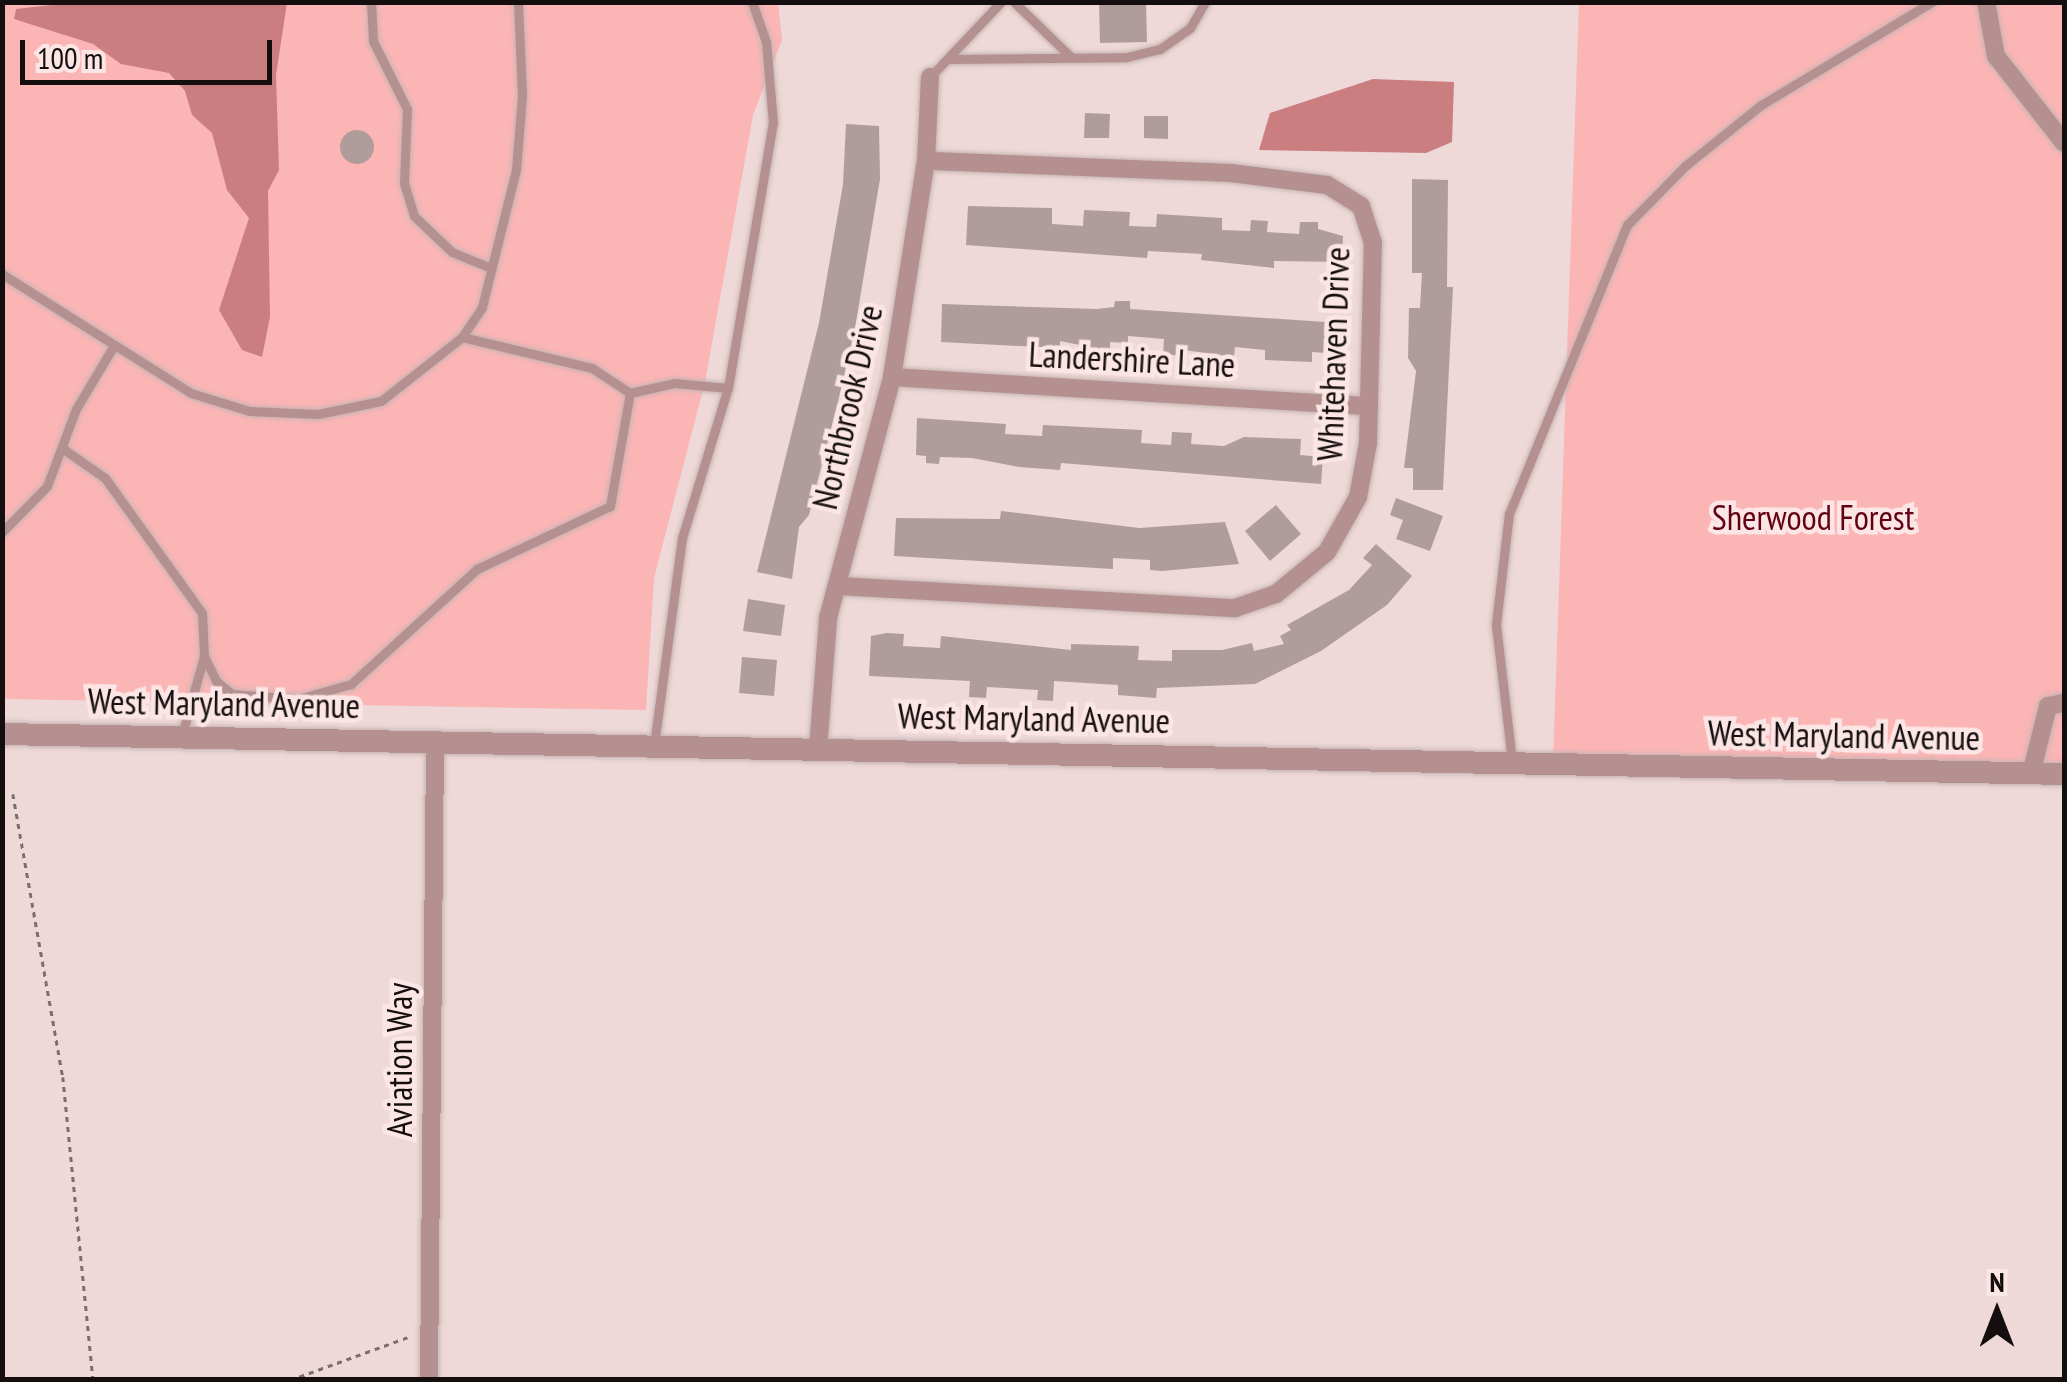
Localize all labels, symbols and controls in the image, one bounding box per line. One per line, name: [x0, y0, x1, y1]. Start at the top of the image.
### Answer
scale bar: [25, 20, 278, 82]
text: 100 m: [37, 38, 103, 77]
street label: Whitehaven Drive: [1308, 246, 1358, 462]
street label: Northbrook Drive: [803, 300, 891, 514]
street label: Landershire Lane: [1028, 333, 1236, 385]
park label: Sherwood Forest: [1712, 496, 1914, 538]
street label: West Maryland Avenue: [87, 680, 361, 726]
street label: West Maryland Avenue: [897, 695, 1171, 741]
street label: West Maryland Avenue: [1707, 712, 1981, 758]
street label: Aviation Way: [378, 982, 420, 1138]
north arrow: [1947, 1262, 2047, 1362]
text: N: [1989, 1263, 2005, 1300]

